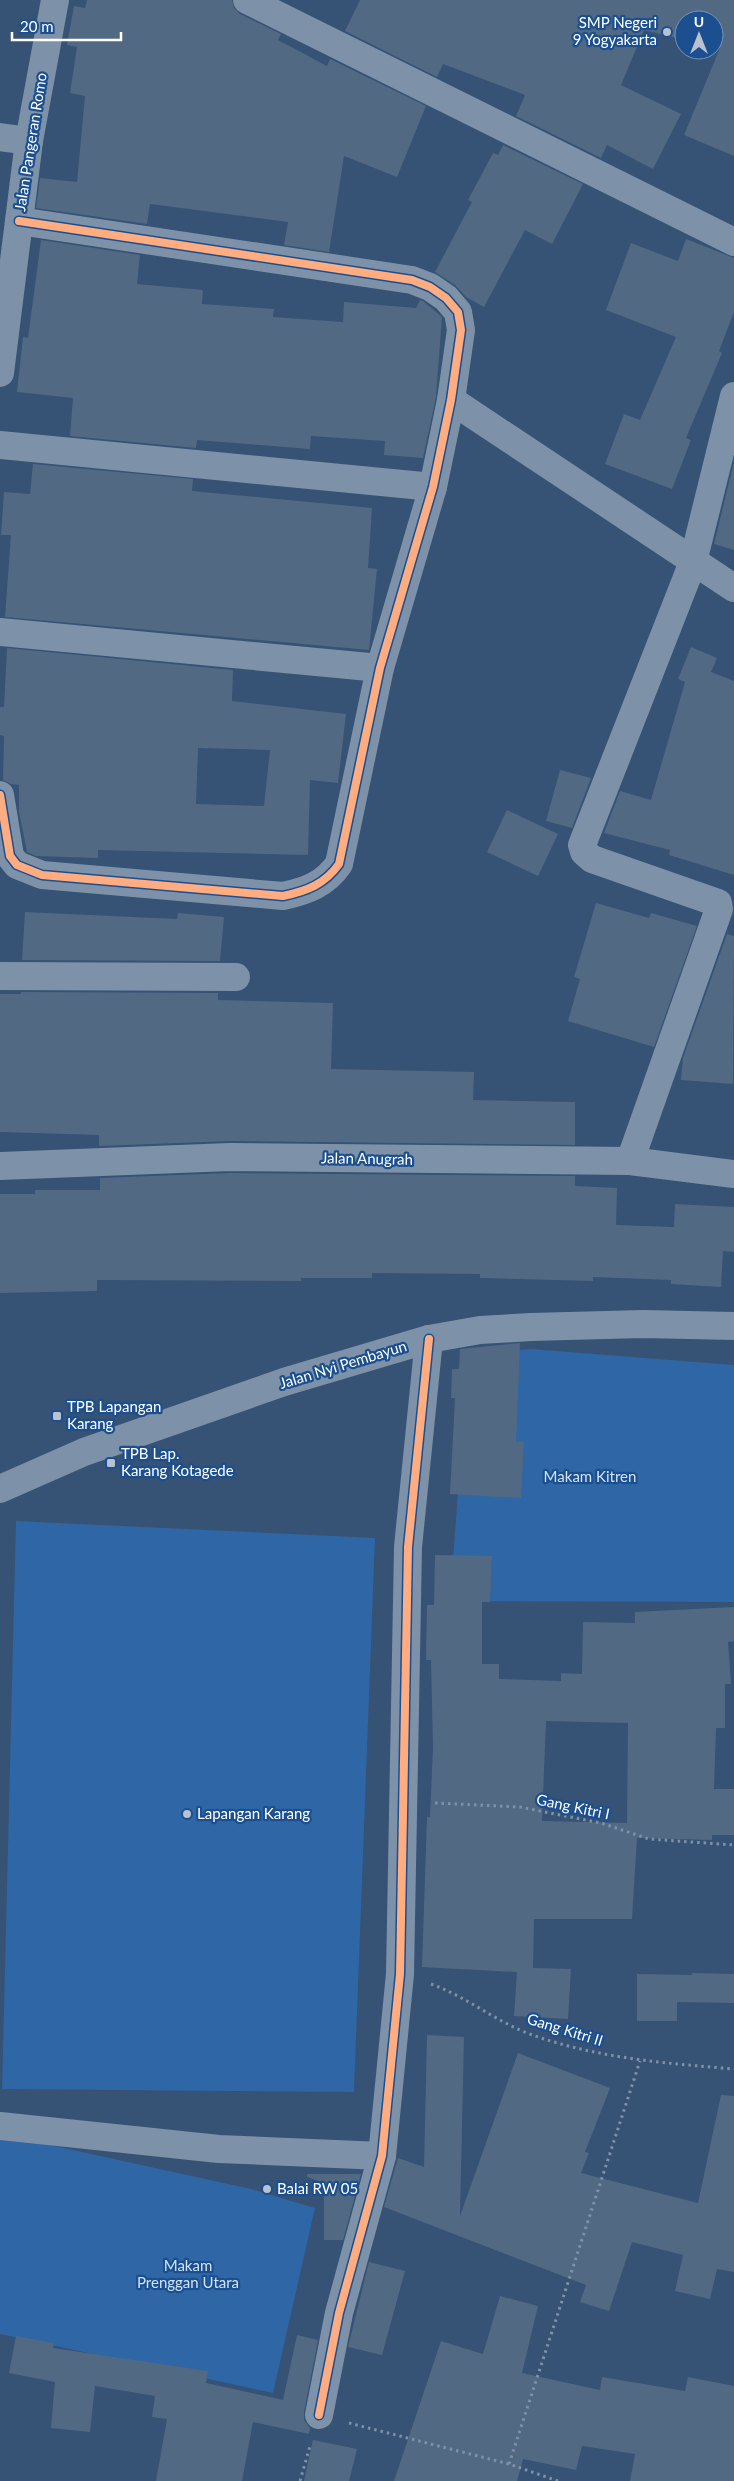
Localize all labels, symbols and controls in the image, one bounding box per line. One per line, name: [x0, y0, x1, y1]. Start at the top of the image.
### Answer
scale bar: [12, 10, 121, 42]
north arrow: [674, 10, 724, 60]
place label: SMP Negeri 9 Yogyakarta: [573, 13, 657, 48]
text: U: [694, 13, 704, 30]
text: 20 m: [20, 17, 54, 35]
marker: SMP Negeri 9 Yogyakarta: [661, 26, 673, 38]
street label: Jalan Pangeran Romo: [10, 71, 50, 212]
street label: Jalan Anugrah: [321, 1148, 413, 1168]
street label: Jalan Nyi Pembayun: [277, 1336, 409, 1392]
place label: TPB Lapangan Karang: [67, 1397, 161, 1432]
marker: TPB Lapangan Karang: [51, 1410, 63, 1422]
place label: TPB Lap. Karang Kotagede: [121, 1444, 234, 1479]
marker: TPB Lap. Karang Kotagede: [105, 1457, 117, 1469]
park label: Makam Kitren: [544, 1467, 636, 1485]
street label: Gang Kitri I: [535, 1789, 611, 1823]
place label: Lapangan Karang: [197, 1804, 310, 1822]
marker: Lapangan Karang: [181, 1808, 193, 1820]
street label: Gang Kitri II: [525, 2009, 606, 2049]
place label: Balai RW 05: [277, 2179, 358, 2197]
marker: Balai RW 05: [261, 2183, 273, 2195]
park label: Makam Prenggan Utara: [137, 2256, 239, 2291]

